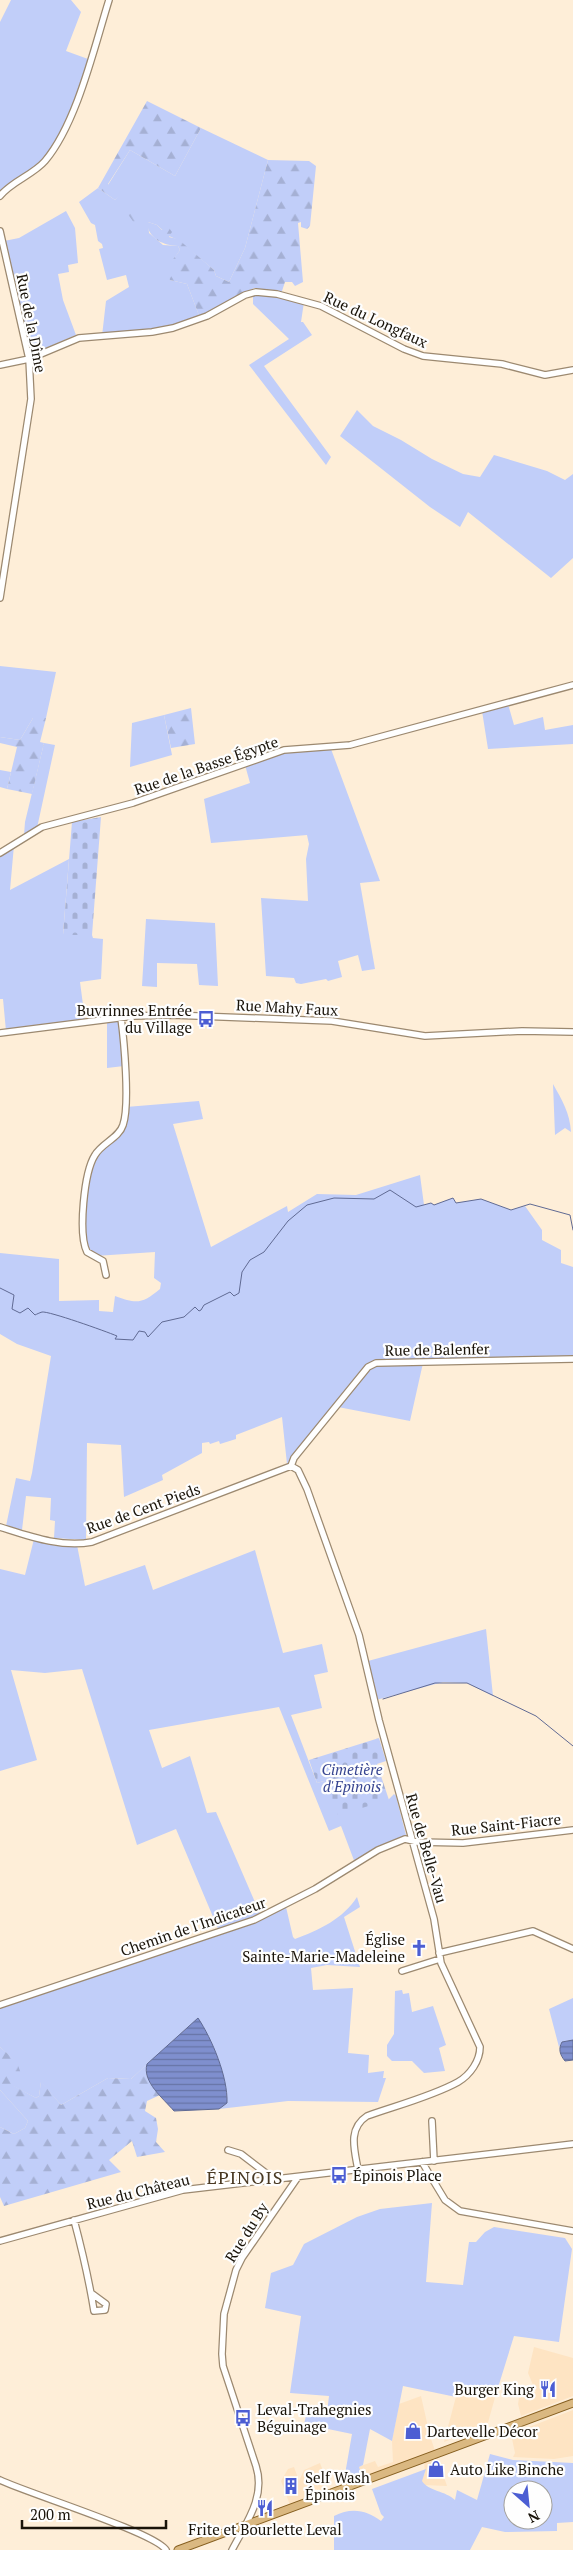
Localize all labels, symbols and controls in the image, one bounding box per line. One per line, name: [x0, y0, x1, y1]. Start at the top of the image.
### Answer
street label: Rue de la Dîme: [13, 272, 51, 374]
street label: Rue du Longfaux: [321, 286, 431, 352]
street label: Rue de la Basse Égypte: [131, 731, 281, 799]
street label: Rue Mahy Faux: [235, 994, 339, 1020]
place label: Buvrinnes Entrée du Village: [77, 1000, 192, 1037]
bus stop icon: Buvrinnes Entrée du Village: [196, 1009, 216, 1029]
street label: Rue de Balenfer: [384, 1338, 490, 1360]
street label: Rue de Cent Pieds: [83, 1478, 203, 1538]
park label: Cimetière d'Epinois: [321, 1759, 383, 1796]
street label: Rue de Belle-Vau: [402, 1791, 452, 1905]
street label: Rue Saint-Fiacre: [450, 1808, 562, 1840]
street label: Chemin de l'Indicateur: [118, 1892, 269, 1960]
place label: Église Sainte-Marie-Madeleine: [242, 1929, 405, 1966]
church icon: Église Sainte-Marie-Madeleine: [409, 1938, 429, 1958]
district label: ÉPINOIS: [206, 2165, 284, 2189]
bus stop icon: Épinois Place: [329, 2165, 349, 2185]
place label: Épinois Place: [353, 2165, 442, 2185]
street label: Rue du Château: [85, 2168, 192, 2213]
street label: Rue du By: [220, 2198, 272, 2266]
place label: Burger King: [455, 2379, 535, 2399]
restaurant icon: Burger King: [538, 2379, 558, 2399]
place label: Leval-Trahegnies Béguinage: [257, 2399, 372, 2436]
bus stop icon: Leval-Trahegnies Béguinage: [233, 2408, 253, 2428]
shop icon: Dartevelle Décor: [403, 2421, 423, 2441]
place label: Dartevelle Décor: [427, 2421, 538, 2441]
shop icon: Auto Like Binche: [426, 2459, 446, 2479]
place label: Auto Like Binche: [450, 2459, 564, 2479]
place label: Self Wash Épinois: [305, 2467, 370, 2504]
building icon: Self Wash Épinois: [281, 2476, 301, 2496]
north arrow: [503, 2480, 553, 2530]
scale bar: [22, 2498, 166, 2530]
restaurant icon: Frite et Bourlette Leval: [255, 2498, 275, 2518]
text: 200 m: [30, 2504, 71, 2524]
text: N: [525, 2506, 543, 2528]
place label: Frite et Bourlette Leval: [188, 2519, 342, 2539]

